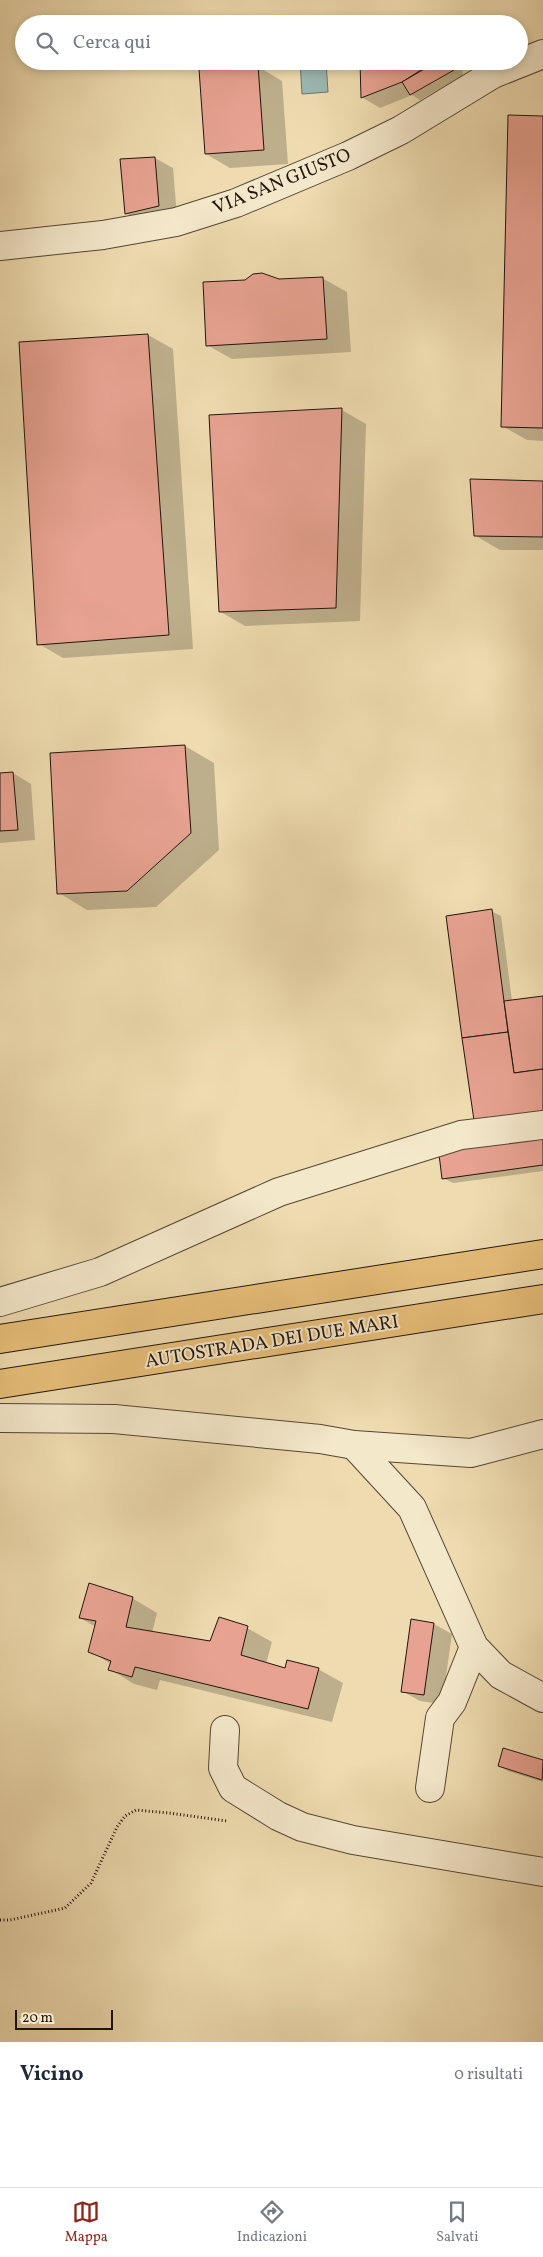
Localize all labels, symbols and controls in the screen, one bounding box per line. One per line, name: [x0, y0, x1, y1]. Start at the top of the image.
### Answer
search box: [15, 15, 528, 70]
icon: search: [33, 29, 61, 57]
text: Cerca qui: [73, 30, 151, 56]
street label: VIA SAN GIUSTO: [209, 142, 355, 222]
street label: AUTOSTRADA DEI DUE MARI: [143, 1309, 401, 1375]
scale bar: [15, 2007, 112, 2030]
text: 20 m: [22, 2009, 53, 2028]
text: Vicino: [20, 2060, 84, 2089]
text: 0 risultati: [454, 2064, 523, 2086]
tab: Mappa: [65, 2198, 108, 2247]
tab: Indicazioni: [237, 2198, 307, 2247]
tab: Salvati: [436, 2198, 478, 2247]

